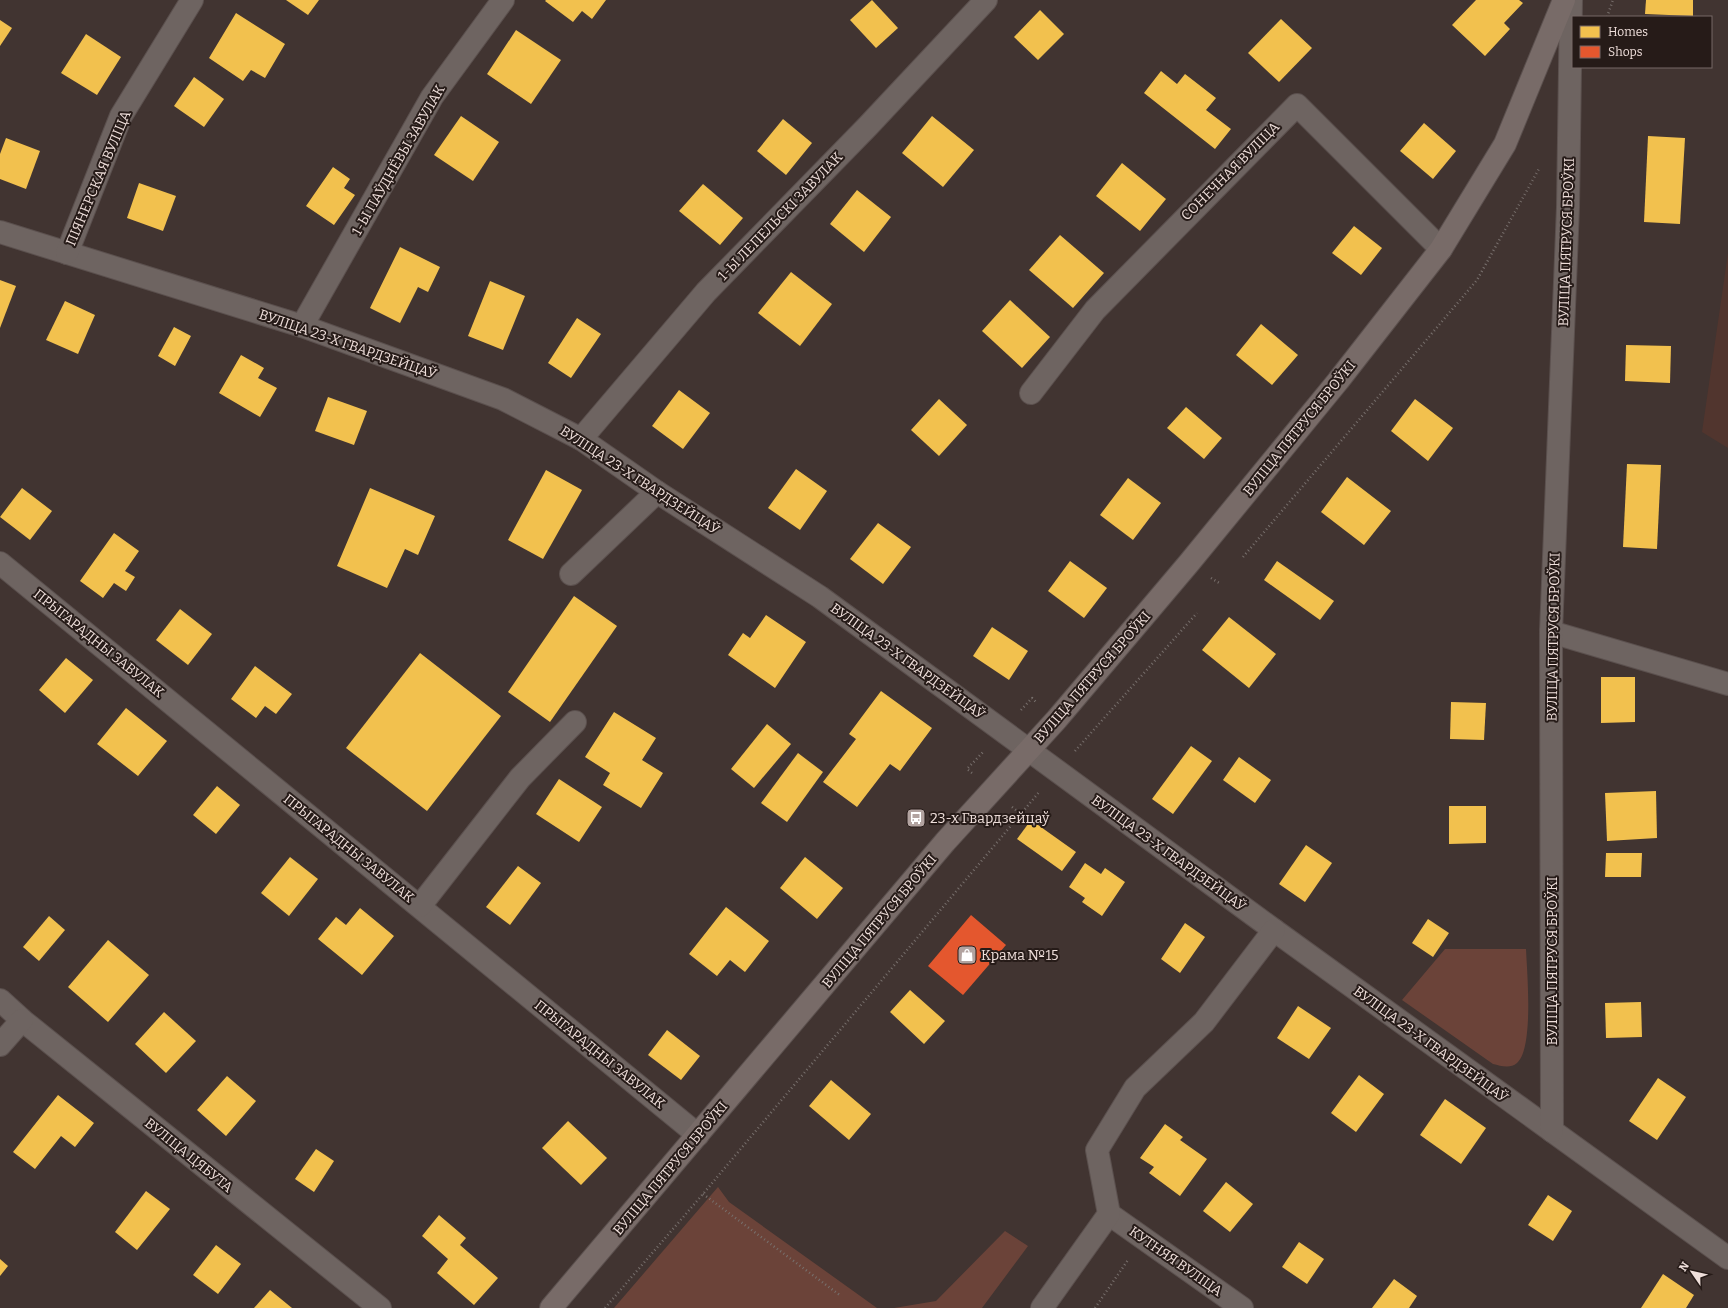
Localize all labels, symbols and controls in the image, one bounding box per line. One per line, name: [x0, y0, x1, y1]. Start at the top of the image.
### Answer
legend: [1572, 16, 1712, 68]
text: Homes: [1608, 25, 1648, 39]
text: Shops: [1608, 45, 1643, 59]
street label: 1-Ы ПАЎДНЁВЫ ЗАВУЛАК: [347, 81, 449, 239]
street label: ПІЯНЕРСКАЯ ВУЛІЦА: [62, 108, 135, 248]
street label: СОНЕЧНАЯ ВУЛІЦА: [1178, 119, 1283, 224]
street label: 1-Ы ЛЕПЕЛЬСКІ ЗАВУЛАК: [715, 149, 846, 284]
street label: ВУЛІЦА ПЯТРУСЯ БРОЎКІ: [1554, 157, 1578, 327]
street label: ВУЛІЦА 23-Х ГВАРДЗЕЙЦАЎ: [257, 305, 440, 383]
street label: ВУЛІЦА ПЯТРУСЯ БРОЎКІ: [1239, 357, 1359, 499]
street label: ВУЛІЦА 23-Х ГВАРДЗЕЙЦАЎ: [557, 422, 724, 539]
street label: ВУЛІЦА ПЯТРУСЯ БРОЎКІ: [1543, 552, 1563, 722]
street label: ПРЫГАРАДНЫ ЗАВУЛАК: [30, 586, 167, 701]
street label: ВУЛІЦА 23-Х ГВАРДЗЕЙЦАЎ: [827, 599, 989, 723]
street label: ВУЛІЦА ПЯТРУСЯ БРОЎКІ: [1030, 607, 1154, 747]
street label: ПРЫГАРАДНЫ ЗАВУЛАК: [280, 791, 417, 906]
street label: ВУЛІЦА 23-Х ГВАРДЗЕЙЦАЎ: [1088, 791, 1250, 915]
bus stop icon: 23-х Гвардзейцаў: [905, 807, 927, 829]
place label: 23-х Гвардзейцаў: [930, 810, 1050, 827]
street label: ВУЛІЦА ПЯТРУСЯ БРОЎКІ: [818, 850, 940, 991]
street label: ВУЛІЦА ПЯТРУСЯ БРОЎКІ: [1543, 876, 1561, 1045]
shop icon: Крама №15: [956, 944, 978, 966]
place label: Крама №15: [981, 947, 1059, 964]
street label: ВУЛІЦА 23-Х ГВАРДЗЕЙЦАЎ: [1350, 982, 1512, 1106]
street label: ПРЫГАРАДНЫ ЗАВУЛАК: [531, 997, 668, 1112]
street label: ВУЛІЦА ПЯТРУСЯ БРОЎКІ: [609, 1097, 731, 1238]
street label: ВУЛІЦА ЦЯБУТА: [141, 1115, 236, 1196]
street label: КУТНЯЯ ВУЛІЦА: [1126, 1223, 1226, 1300]
north arrow: [1672, 1252, 1712, 1292]
text: N: [1676, 1259, 1692, 1274]

